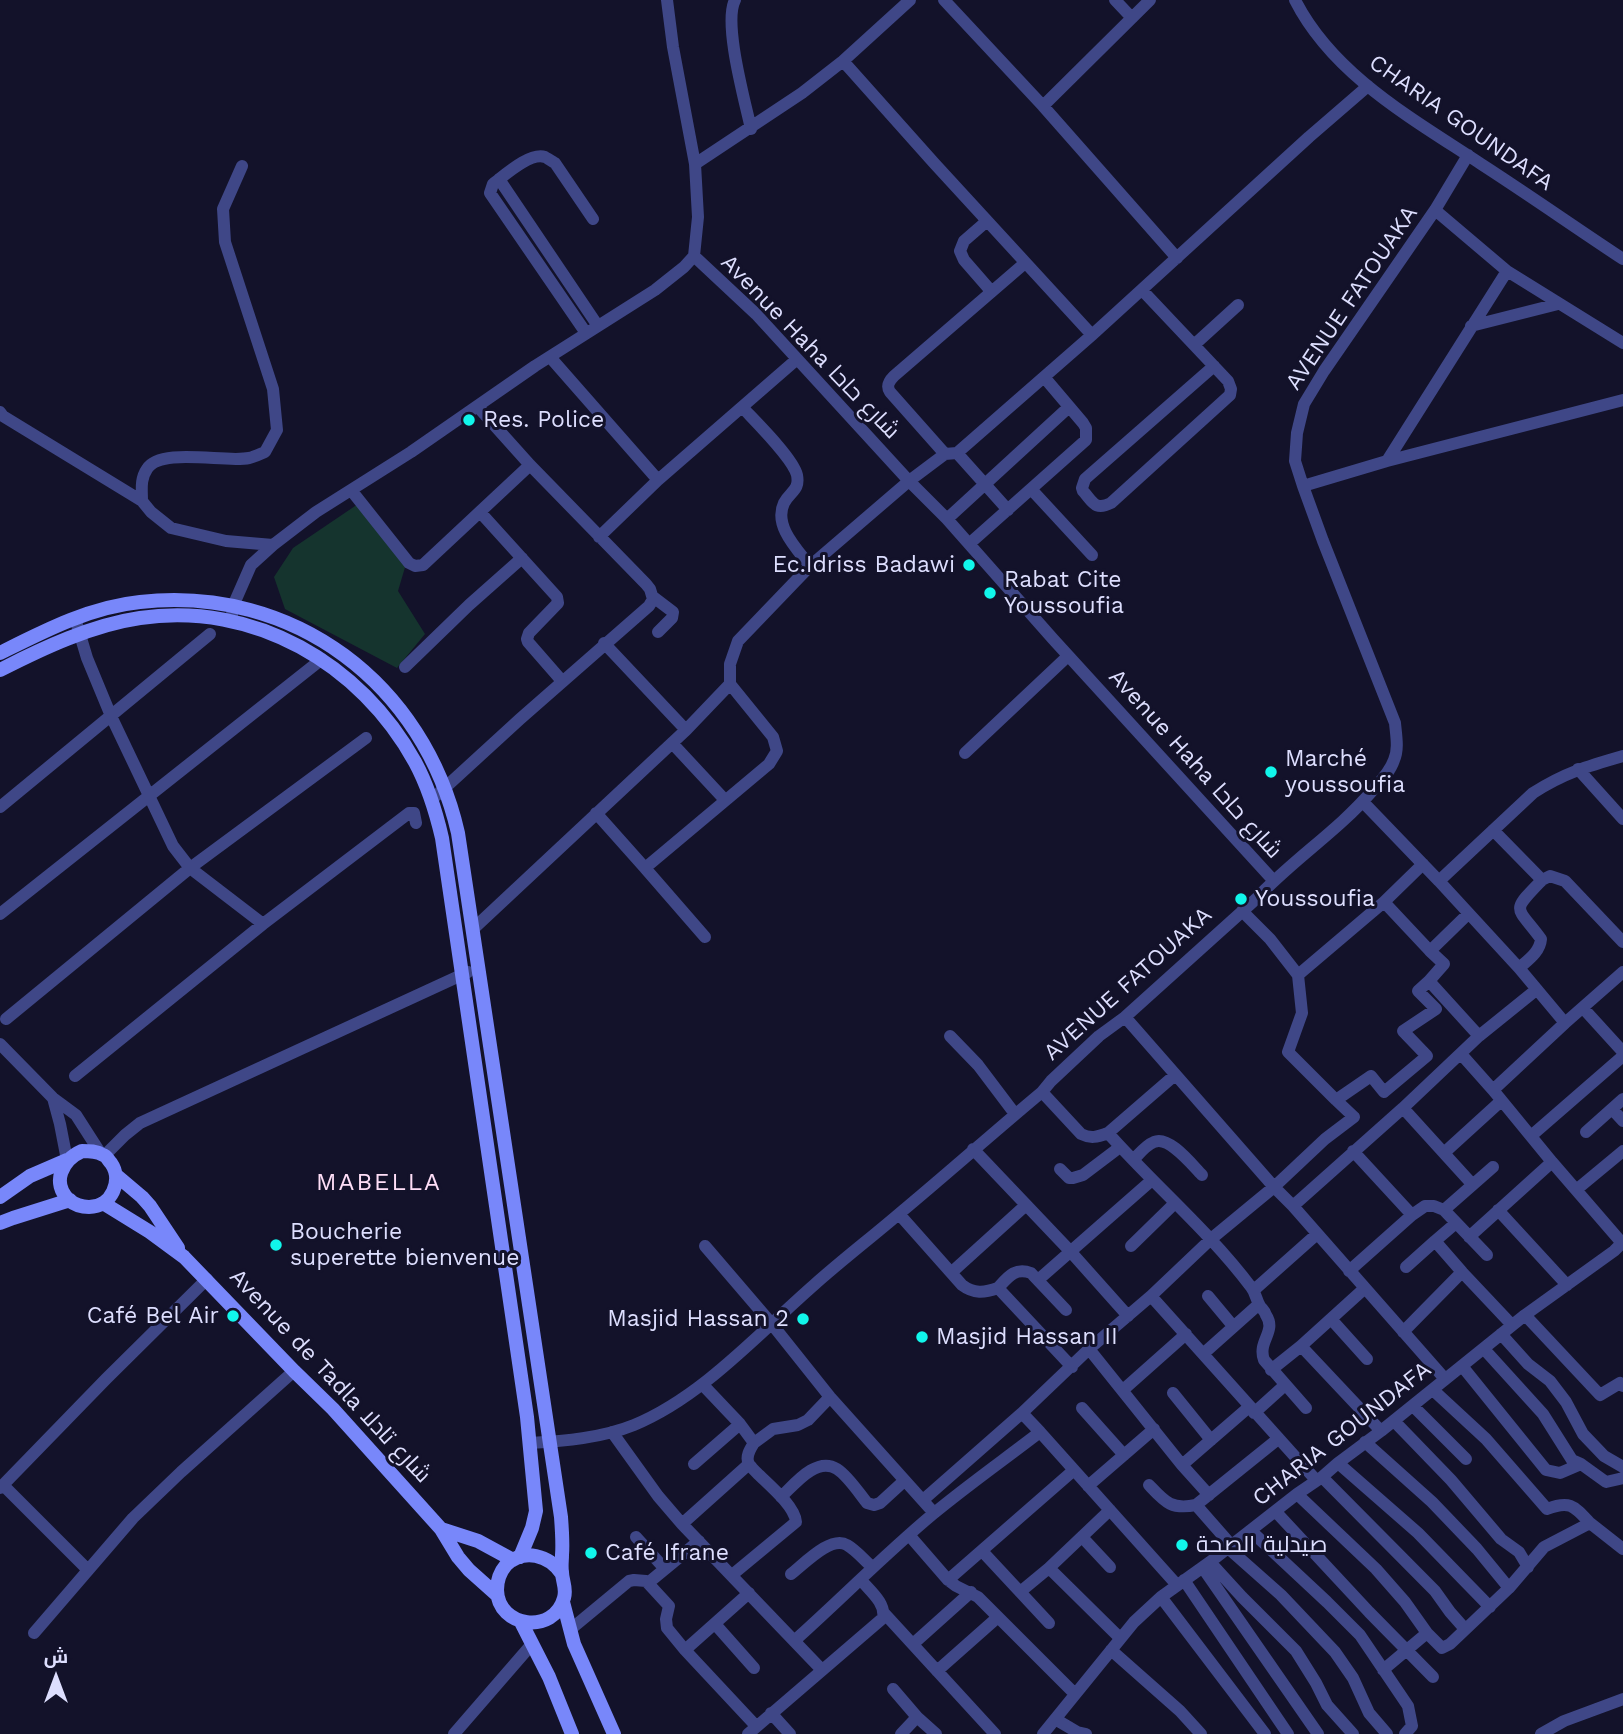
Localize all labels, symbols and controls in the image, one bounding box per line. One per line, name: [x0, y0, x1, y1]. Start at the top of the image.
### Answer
street label: CHARIA GOUNDAFA: [1363, 49, 1559, 197]
street label: AVENUE FATOUAKA: [1280, 201, 1424, 395]
street label: Avenue Haha شارع حاحا: [715, 249, 905, 445]
place label: Res. Police: [483, 406, 604, 434]
marker: Res. Police: [461, 412, 477, 428]
place label: Ec.Idriss Badawi: [773, 551, 955, 579]
marker: Ec.Idriss Badawi: [961, 557, 977, 573]
place label: Rabat Cite Youssoufia: [1004, 566, 1124, 620]
marker: Rabat Cite Youssoufia: [982, 585, 998, 601]
street label: Avenue Haha شارع حاحا: [1103, 664, 1287, 864]
place label: Marché youssoufia: [1285, 745, 1405, 799]
marker: Marché youssoufia: [1263, 764, 1279, 780]
place label: Youssoufia: [1255, 885, 1375, 913]
marker: Youssoufia: [1233, 891, 1249, 907]
street label: AVENUE FATOUAKA: [1038, 901, 1218, 1067]
district label: MABELLA: [317, 1169, 441, 1197]
place label: Boucherie superette bienvenue: [290, 1218, 520, 1272]
marker: Boucherie superette bienvenue: [268, 1237, 284, 1253]
street label: Avenue de Tadla شارع تادلا: [223, 1263, 437, 1489]
place label: Café Bel Air: [87, 1302, 219, 1330]
place label: Masjid Hassan 2: [607, 1305, 789, 1333]
marker: Café Bel Air: [225, 1308, 241, 1324]
marker: Masjid Hassan 2: [795, 1311, 811, 1327]
place label: Masjid Hassan II: [936, 1323, 1118, 1351]
marker: Masjid Hassan II: [914, 1329, 930, 1345]
street label: CHARIA GOUNDAFA: [1247, 1356, 1437, 1512]
place label: صيدلية الصحة: [1196, 1531, 1327, 1559]
marker: صيدلية الصحة: [1174, 1537, 1190, 1553]
place label: Café Ifrane: [605, 1539, 729, 1567]
marker: Café Ifrane: [583, 1545, 599, 1561]
north arrow: [21, 1643, 91, 1713]
text: ش: [44, 1645, 68, 1668]

